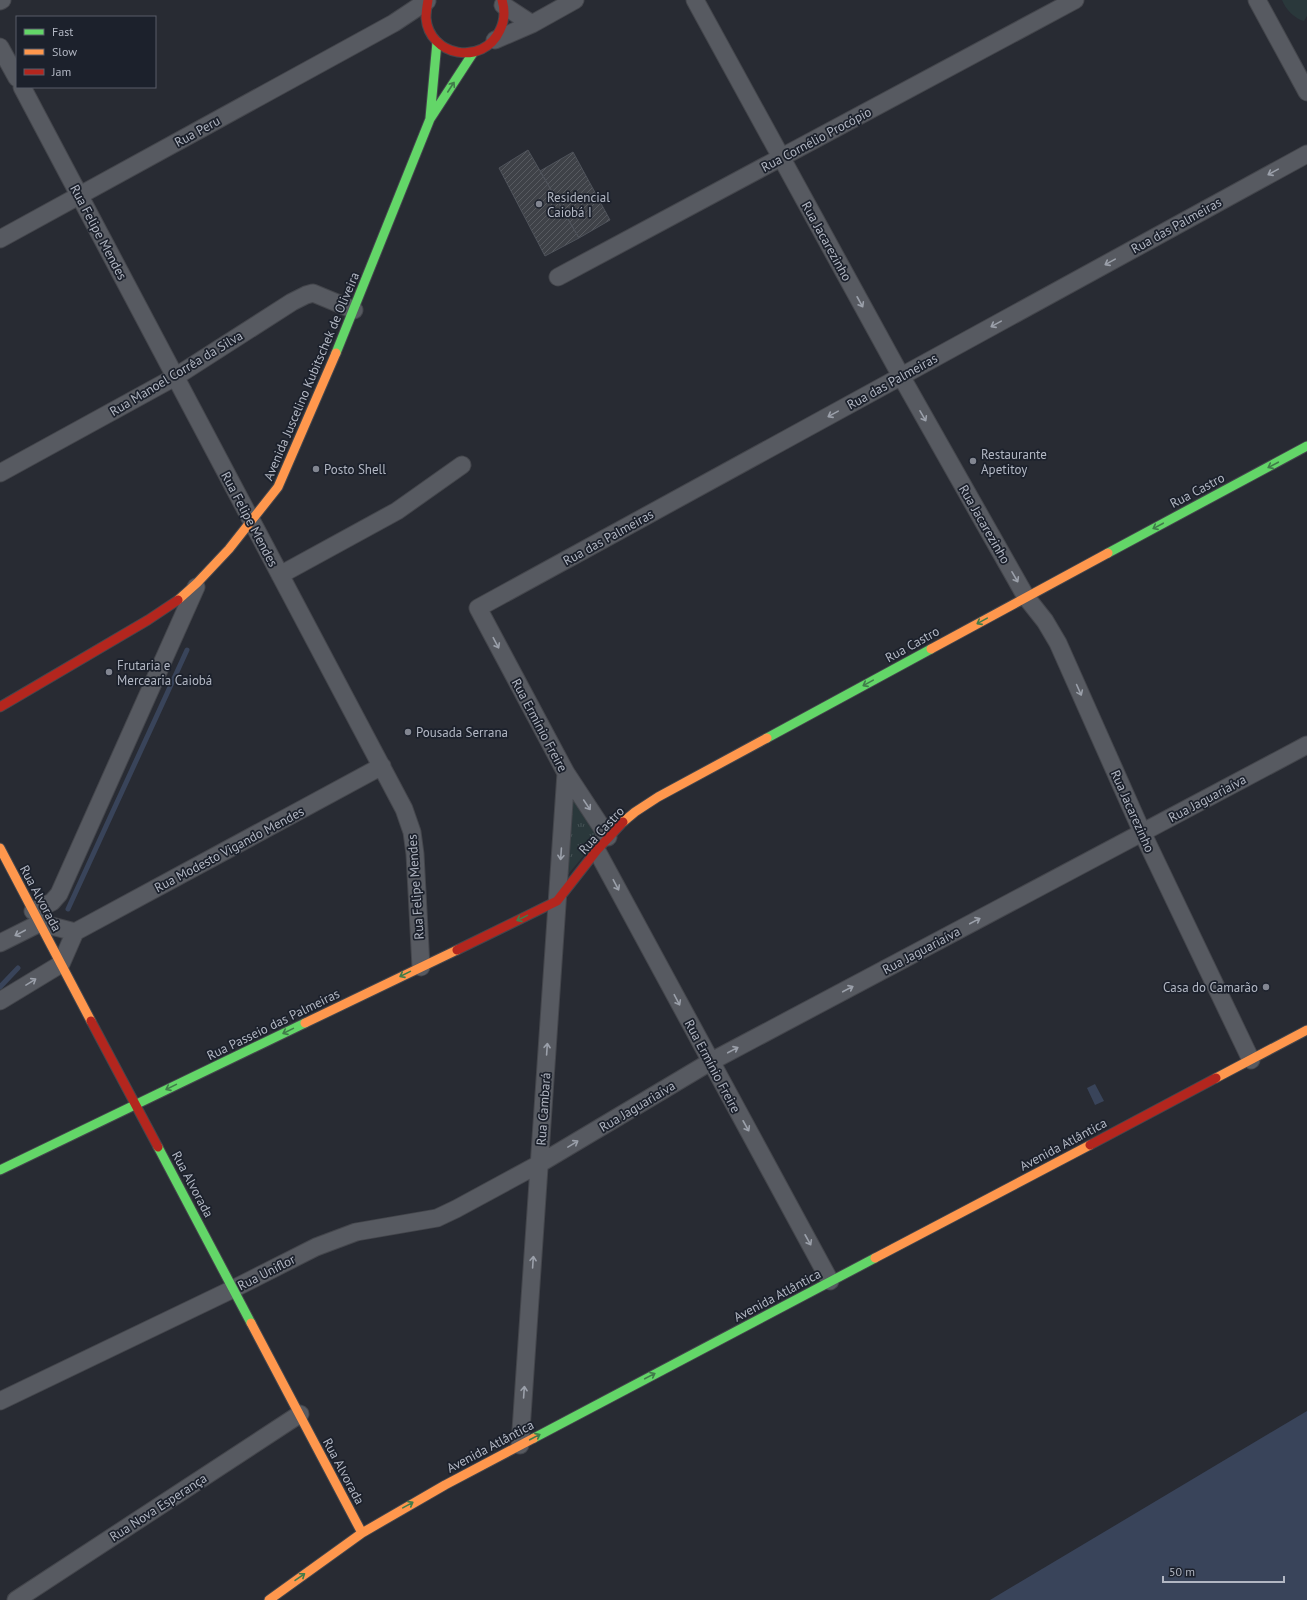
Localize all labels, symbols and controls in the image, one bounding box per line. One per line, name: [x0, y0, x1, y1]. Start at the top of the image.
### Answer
legend: [16, 16, 156, 88]
text: Fast: [52, 24, 73, 39]
text: Slow: [52, 44, 77, 59]
text: Jam: [51, 64, 71, 79]
one-way arrow: [448, 81, 456, 93]
street label: Rua Cornélio Procópio: [758, 103, 874, 176]
street label: Rua Peru: [172, 112, 223, 151]
one-way arrow: [1267, 169, 1279, 177]
street label: Rua Felipe Mendes: [66, 182, 131, 283]
place label: Residencial Caiobá I: [547, 189, 610, 221]
street label: Rua das Palmeiras: [1128, 194, 1225, 257]
street label: Rua Jacarezinho: [798, 198, 855, 284]
marker: Residencial Caiobá I: [534, 199, 544, 209]
one-way arrow: [1104, 258, 1116, 266]
street label: Avenida Juscelino Kubitschek de Oliveira: [260, 269, 363, 483]
one-way arrow: [857, 296, 865, 308]
one-way arrow: [990, 321, 1002, 328]
street label: Rua Manoel Corrêa da Silva: [107, 327, 246, 420]
street label: Rua das Palmeiras: [844, 350, 941, 413]
one-way arrow: [827, 410, 839, 418]
one-way arrow: [920, 410, 928, 422]
place label: Restaurante Apetitoy: [981, 446, 1047, 478]
marker: Restaurante Apetitoy: [968, 456, 978, 466]
place label: Posto Shell: [324, 461, 386, 478]
one-way arrow: [1267, 461, 1279, 469]
marker: Posto Shell: [311, 464, 321, 474]
street label: Rua Felipe Mendes: [217, 469, 282, 570]
street label: Rua Castro: [1167, 469, 1227, 512]
street label: Rua Jacarezinho: [955, 482, 1014, 567]
street label: Rua das Palmeiras: [560, 506, 657, 569]
one-way arrow: [1152, 523, 1164, 530]
one-way arrow: [1012, 571, 1020, 583]
one-way arrow: [976, 617, 988, 625]
street label: Rua Castro: [882, 623, 942, 666]
one-way arrow: [493, 637, 500, 649]
place label: Frutaria e Mercearia Caiobá: [117, 657, 212, 689]
marker: Frutaria e Mercearia Caiobá: [104, 667, 114, 677]
street label: Rua Ermínio Freire: [508, 676, 571, 775]
one-way arrow: [862, 680, 874, 687]
one-way arrow: [1076, 684, 1083, 696]
place label: Pousada Serrana: [416, 724, 508, 741]
marker: Pousada Serrana: [403, 727, 413, 737]
street label: Rua Jacarezinho: [1107, 767, 1158, 855]
street label: Rua Jaguariaíva: [1165, 771, 1249, 826]
one-way arrow: [583, 799, 591, 810]
street label: Rua Modesto Vigando Mendes: [151, 803, 307, 896]
street label: Rua Castro: [575, 803, 628, 858]
street label: Rua Felipe Mendes: [403, 834, 428, 940]
one-way arrow: [557, 847, 564, 860]
street label: Rua Alvorada: [16, 862, 65, 934]
one-way arrow: [613, 879, 620, 891]
one-way arrow: [517, 915, 529, 922]
one-way arrow: [969, 917, 981, 924]
street label: Rua Jaguariaíva: [879, 923, 963, 978]
one-way arrow: [14, 930, 26, 937]
one-way arrow: [399, 971, 411, 978]
one-way arrow: [25, 978, 37, 986]
place label: Casa do Camarão: [1163, 979, 1258, 996]
marker: Casa do Camarão: [1261, 982, 1271, 992]
one-way arrow: [842, 984, 854, 992]
street label: Rua Passeio das Palmeiras: [204, 985, 342, 1064]
one-way arrow: [674, 993, 681, 1005]
street label: Rua Ermínio Freire: [681, 1017, 744, 1116]
one-way arrow: [282, 1028, 294, 1035]
one-way arrow: [544, 1043, 551, 1056]
one-way arrow: [727, 1045, 739, 1053]
street label: Rua Cambará: [532, 1072, 555, 1146]
street label: Rua Jaguariaíva: [596, 1077, 678, 1136]
one-way arrow: [165, 1084, 177, 1091]
street label: Avenida Atlântica: [1017, 1114, 1110, 1175]
one-way arrow: [742, 1120, 750, 1132]
one-way arrow: [567, 1139, 579, 1147]
street label: Rua Alvorada: [168, 1148, 217, 1220]
one-way arrow: [804, 1234, 812, 1246]
street label: Rua Uniflor: [234, 1250, 298, 1294]
one-way arrow: [529, 1256, 536, 1269]
street label: Avenida Atlântica: [731, 1265, 824, 1326]
one-way arrow: [644, 1372, 656, 1379]
one-way arrow: [520, 1386, 527, 1399]
street label: Avenida Atlântica: [444, 1416, 537, 1477]
one-way arrow: [529, 1432, 541, 1440]
street label: Rua Alvorada: [319, 1435, 368, 1507]
street label: Rua Nova Esperança: [106, 1470, 210, 1545]
one-way arrow: [402, 1501, 414, 1509]
scale bar: [1163, 1558, 1284, 1584]
text: 50 m: [1169, 1564, 1195, 1579]
one-way arrow: [294, 1573, 305, 1581]

